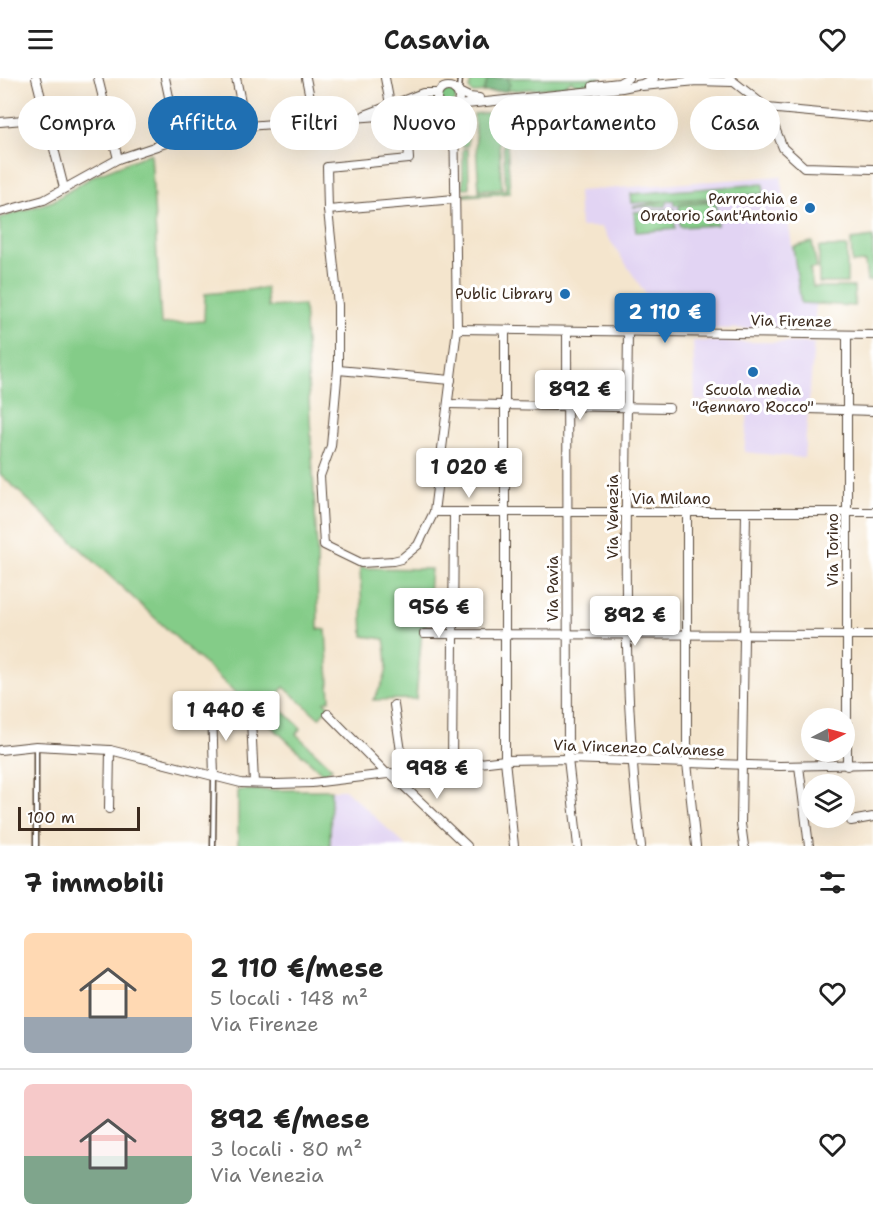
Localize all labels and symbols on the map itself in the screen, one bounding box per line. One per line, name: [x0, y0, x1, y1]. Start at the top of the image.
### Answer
place label: Parrocchia e Oratorio Sant'Antonio: [640, 189, 798, 226]
marker: Parrocchia e Oratorio Sant'Antonio: [803, 201, 817, 215]
place label: Public Library: [455, 284, 553, 304]
marker: Public Library: [558, 287, 572, 301]
pin: 2 110 €: [610, 293, 720, 344]
street label: Via Firenze: [750, 310, 832, 332]
marker: Scuola media "Gennaro Rocco": [746, 365, 760, 379]
pin: 892 €: [538, 370, 622, 421]
place label: Scuola media "Gennaro Rocco": [692, 380, 814, 417]
pin: 1 020 €: [414, 448, 524, 499]
street label: Via Venezia: [603, 474, 623, 560]
street label: Via Milano: [631, 489, 711, 509]
street label: Via Torino: [823, 513, 843, 587]
street label: Via Pavia: [543, 555, 563, 622]
pin: 956 €: [397, 588, 481, 639]
pin: 892 €: [593, 596, 677, 647]
pin: 1 440 €: [171, 691, 281, 742]
north arrow: [801, 708, 855, 762]
street label: Via Vincenzo Calvanese: [553, 735, 725, 761]
pin: 998 €: [395, 749, 479, 800]
scale bar: [18, 804, 140, 832]

